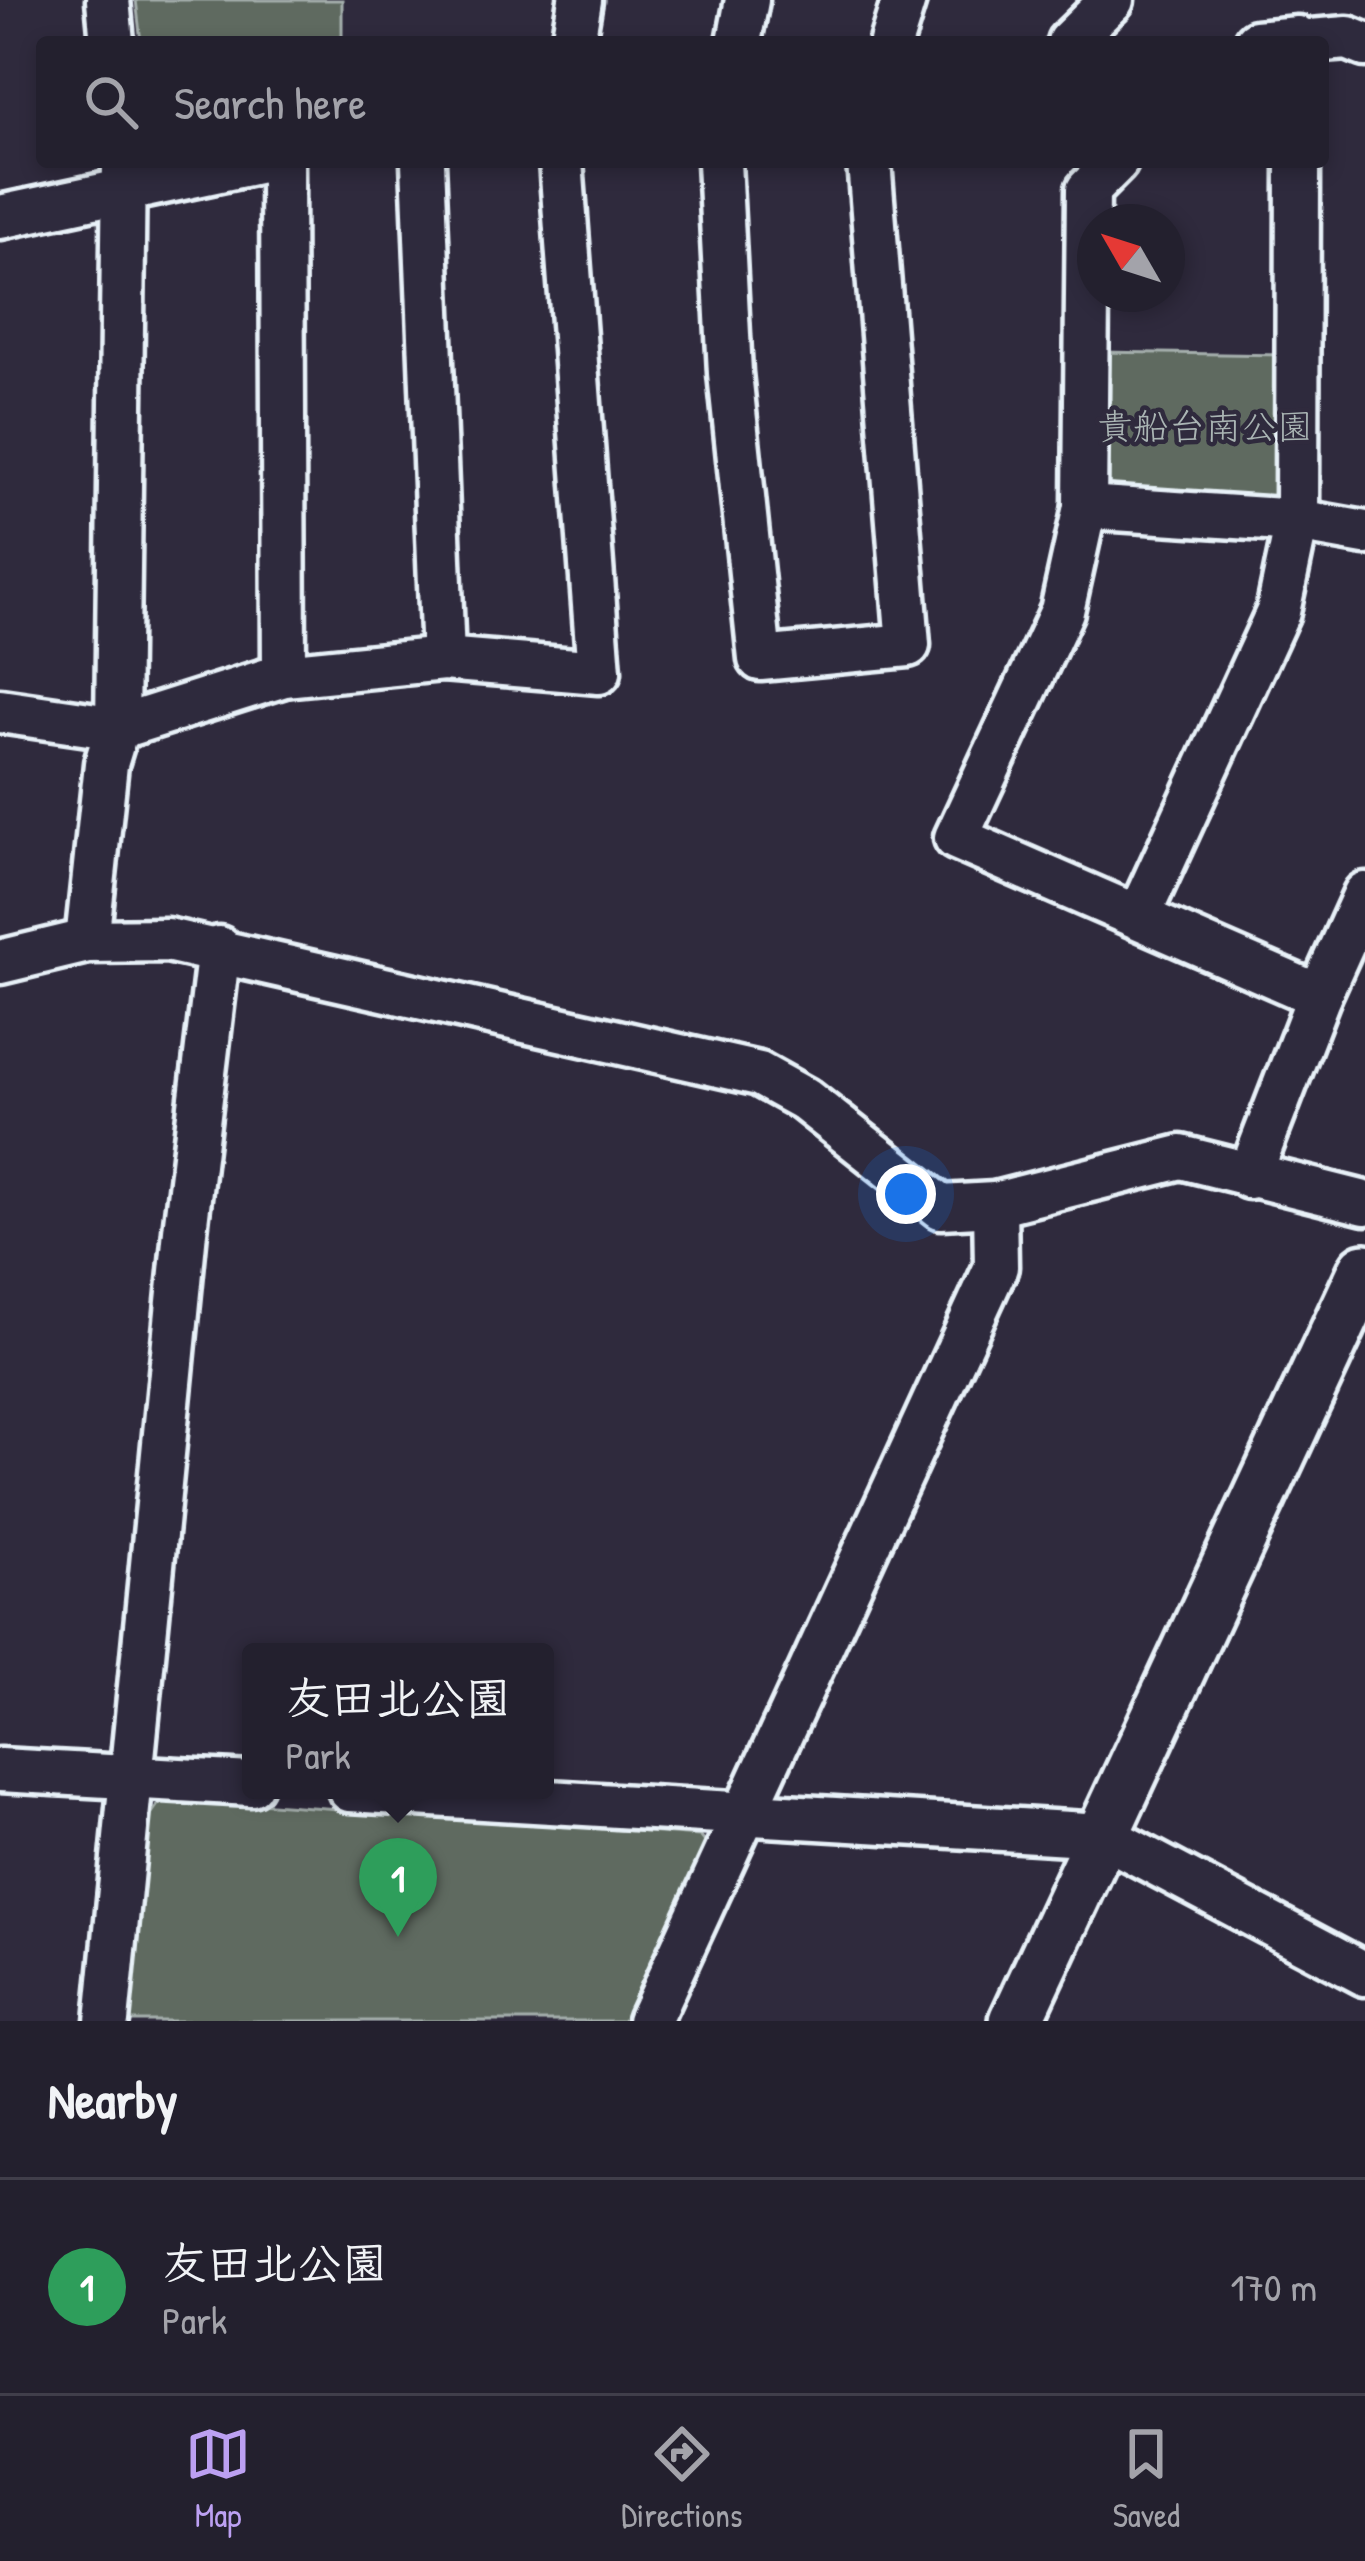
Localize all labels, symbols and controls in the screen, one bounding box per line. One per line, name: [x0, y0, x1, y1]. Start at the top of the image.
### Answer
search box: [36, 36, 1329, 168]
icon: search: [78, 69, 144, 135]
text: Search here: [174, 72, 366, 133]
north arrow: [1077, 204, 1185, 312]
park label: 貴船台南公園: [1097, 401, 1313, 450]
your location: [876, 1164, 936, 1224]
popup: [242, 1643, 554, 1799]
text: 友田北公園: [285, 1667, 511, 1728]
text: Park: [285, 1728, 351, 1781]
pin: 1: [359, 1838, 437, 1937]
text: Nearby: [48, 2065, 178, 2134]
text: 友田北公園: [162, 2232, 387, 2293]
text: 1: [80, 2260, 94, 2313]
text: 170 m: [1231, 2260, 1317, 2313]
text: Park: [162, 2293, 227, 2346]
tab: Map: [185, 2421, 251, 2537]
tab: Directions: [621, 2421, 743, 2537]
tab: Saved: [1113, 2421, 1180, 2537]

